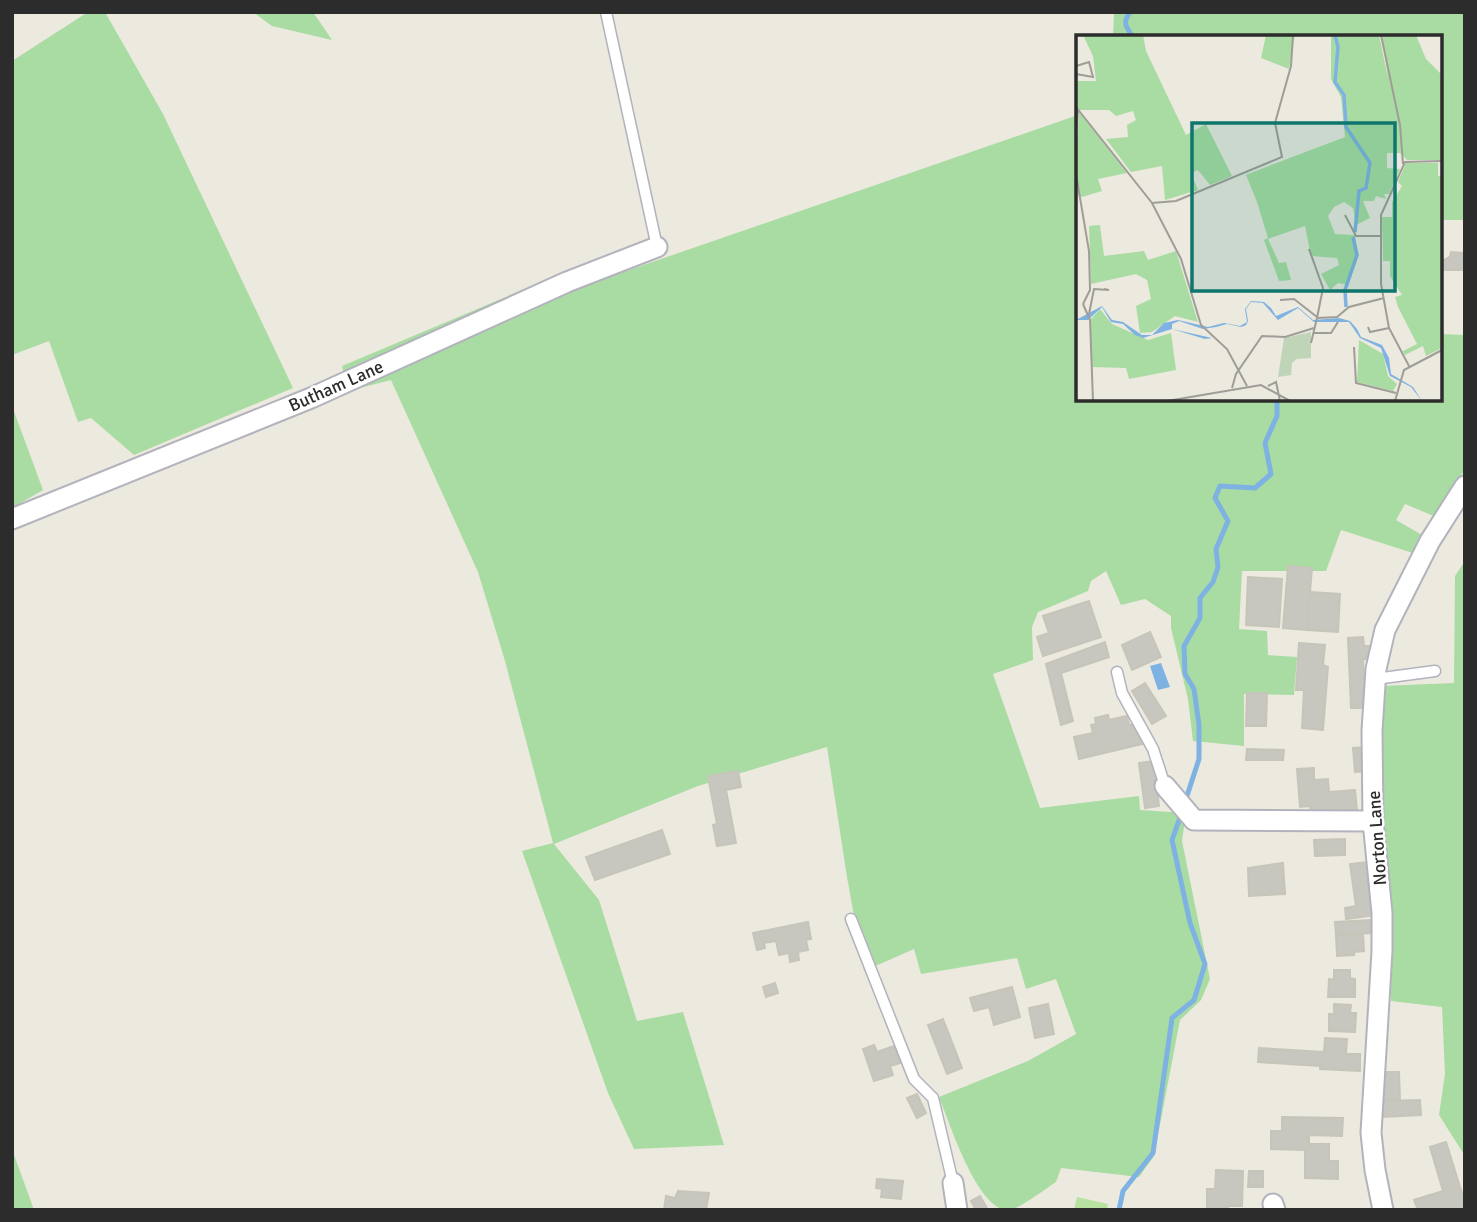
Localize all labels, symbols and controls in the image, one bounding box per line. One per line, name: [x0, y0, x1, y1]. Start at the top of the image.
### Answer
inset map: [1076, 35, 1442, 401]
street label: Butham Lane: [285, 355, 387, 417]
street label: Norton Lane: [1363, 790, 1391, 886]

